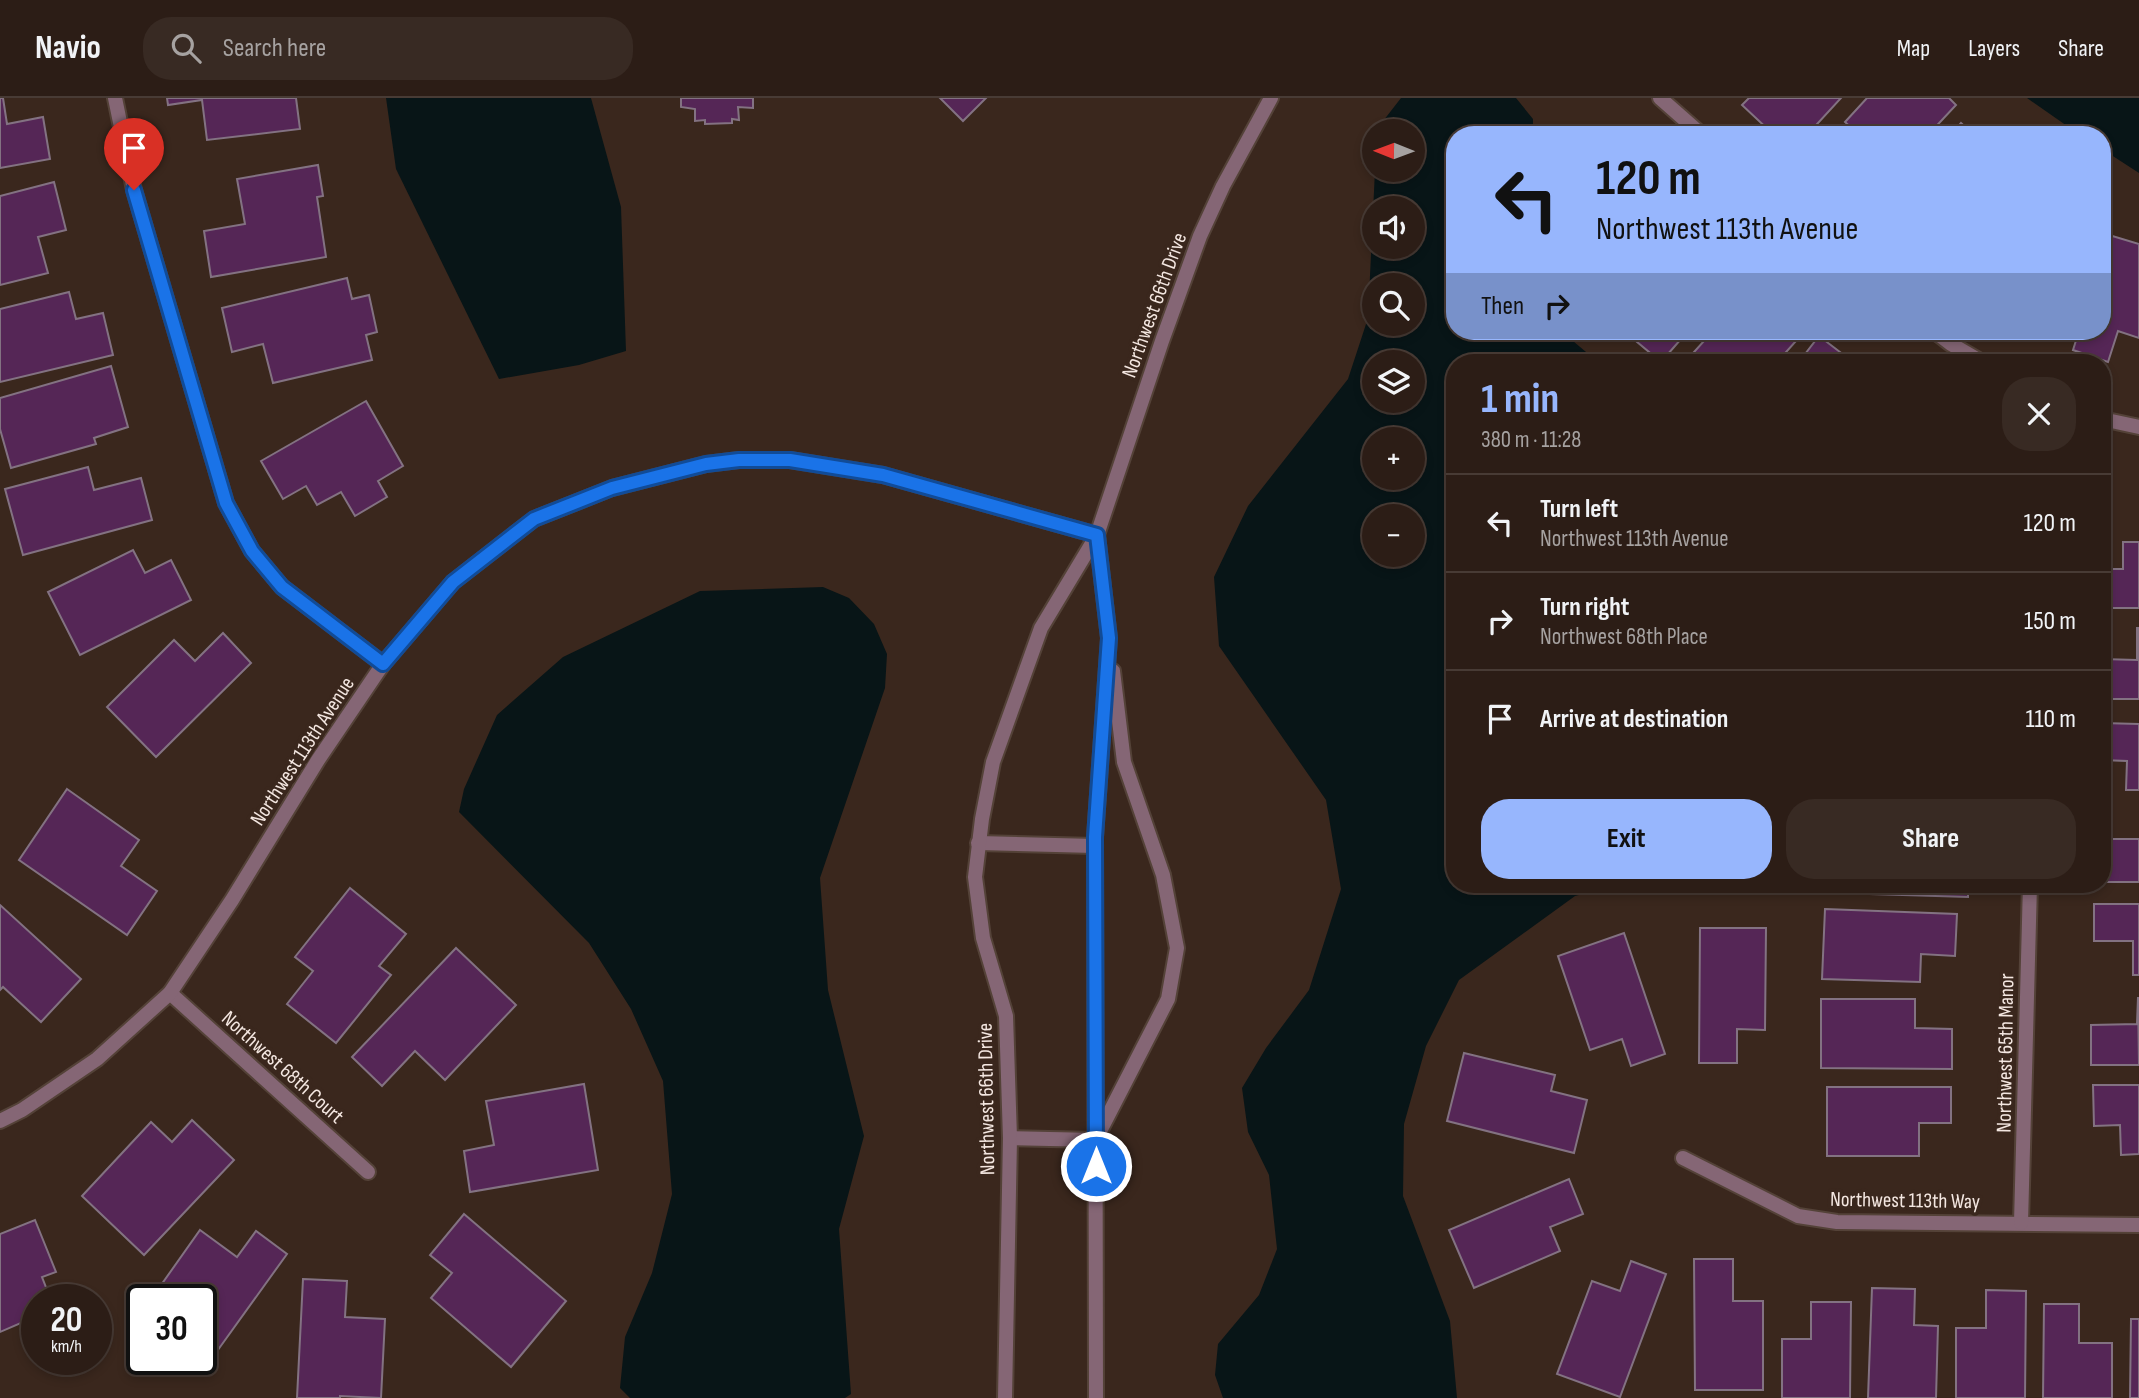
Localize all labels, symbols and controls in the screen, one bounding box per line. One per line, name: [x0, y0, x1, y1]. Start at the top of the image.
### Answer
search box: [143, 17, 633, 80]
text: Navio: [35, 28, 101, 68]
icon: search: [167, 29, 205, 67]
text: Search here: [223, 33, 326, 64]
text: Map: [1897, 34, 1930, 63]
text: Layers: [1968, 34, 2020, 63]
text: Share: [2058, 34, 2104, 63]
pin: [104, 118, 164, 190]
north arrow: [1362, 119, 1424, 182]
map controls: [1362, 119, 1425, 567]
icon: arrive: [115, 129, 153, 167]
text: 120 m: [1596, 150, 1701, 209]
icon: left: [1481, 154, 1572, 245]
button: sound: [1362, 196, 1425, 259]
text: Northwest 113th Avenue: [1596, 210, 1858, 249]
street label: Northwest 66th Drive: [1117, 229, 1192, 381]
button: search: [1362, 273, 1425, 336]
icon: right: [1538, 287, 1576, 325]
text: Then: [1481, 291, 1524, 322]
button: layers: [1362, 350, 1425, 413]
text: 1 min: [1481, 374, 1559, 425]
button: close: [2002, 377, 2076, 451]
text: 380 m · 11:28: [1481, 426, 1581, 454]
button: +: [1362, 427, 1425, 490]
text: Turn left: [1540, 494, 1618, 525]
button: −: [1362, 504, 1425, 567]
icon: left: [1481, 504, 1519, 542]
text: 120 m: [2023, 508, 2076, 539]
text: Northwest 113th Avenue: [1540, 525, 1729, 553]
text: Turn right: [1540, 592, 1629, 623]
icon: right: [1481, 602, 1519, 640]
text: 150 m: [2024, 606, 2076, 637]
text: Northwest 68th Place: [1540, 623, 1708, 651]
street label: Northwest 113th Avenue: [245, 672, 360, 830]
icon: arrive: [1481, 700, 1519, 738]
text: Arrive at destination: [1540, 704, 1728, 735]
text: 110 m: [2025, 704, 2076, 735]
button: Exit: [1481, 799, 1772, 879]
button: Share: [1786, 799, 2076, 879]
street label: Northwest 65th Manor: [1992, 973, 2019, 1133]
street label: Northwest 68th Court: [216, 1006, 349, 1129]
street label: Northwest 66th Drive: [973, 1023, 1000, 1175]
position arrow: [1059, 1129, 1133, 1203]
street label: Northwest 113th Way: [1830, 1187, 1980, 1214]
speed limit sign: 30: [126, 1284, 217, 1375]
text: 20: [51, 1299, 83, 1342]
text: km/h: [51, 1336, 82, 1357]

